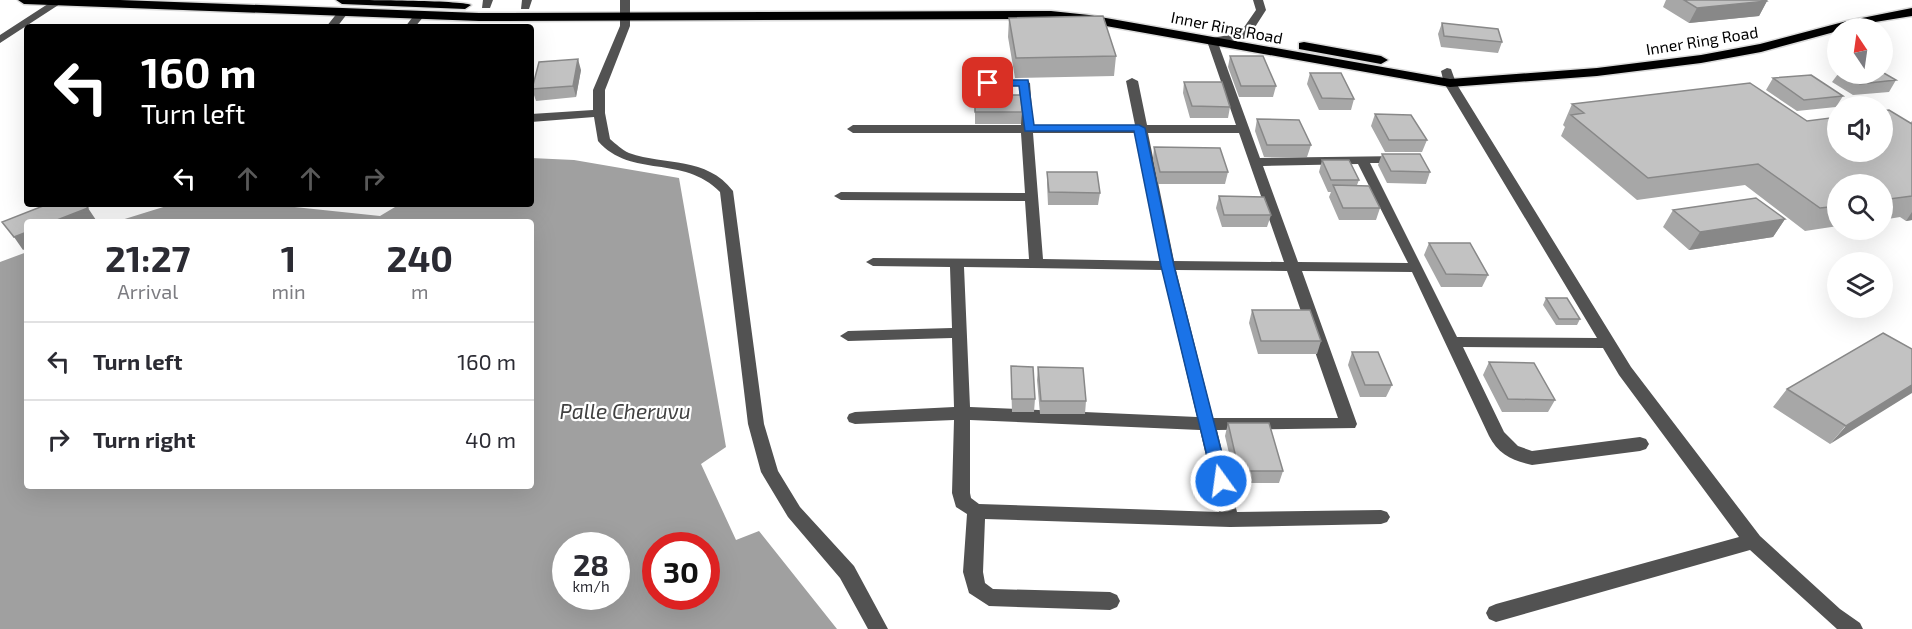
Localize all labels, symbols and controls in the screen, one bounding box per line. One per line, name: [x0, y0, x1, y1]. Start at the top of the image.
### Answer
street label: Inner Ring Road: [1169, 7, 1285, 47]
north arrow: [1827, 18, 1893, 84]
map controls: [1827, 18, 1893, 318]
street label: Inner Ring Road: [1644, 22, 1760, 58]
text: 160 m: [141, 46, 257, 96]
icon: left: [42, 48, 120, 126]
pin: [962, 57, 1013, 108]
icon: arrive: [971, 66, 1004, 99]
button: sound: [1827, 96, 1893, 162]
text: Turn left: [141, 97, 245, 129]
icon: left: [168, 162, 201, 195]
icon: ahead: [231, 162, 264, 195]
icon: ahead: [294, 162, 327, 195]
icon: right: [357, 162, 390, 195]
button: search: [1827, 174, 1893, 240]
text: 21:27: [105, 236, 191, 279]
text: 1: [281, 236, 296, 279]
text: 240: [386, 236, 453, 279]
button: layers: [1827, 252, 1893, 318]
text: Arrival: [117, 279, 178, 303]
text: min: [271, 279, 306, 303]
text: m: [411, 279, 429, 303]
icon: left: [42, 345, 75, 378]
text: Turn left: [93, 348, 182, 374]
text: 160 m: [457, 348, 516, 374]
water label: Palle Cheruvu: [559, 398, 691, 423]
icon: right: [42, 423, 75, 456]
text: Turn right: [93, 426, 195, 452]
text: 40 m: [465, 426, 516, 452]
position arrow: [1189, 449, 1253, 513]
speed limit sign: 30: [642, 532, 720, 610]
text: 28: [573, 546, 609, 582]
text: km/h: [572, 577, 610, 595]

